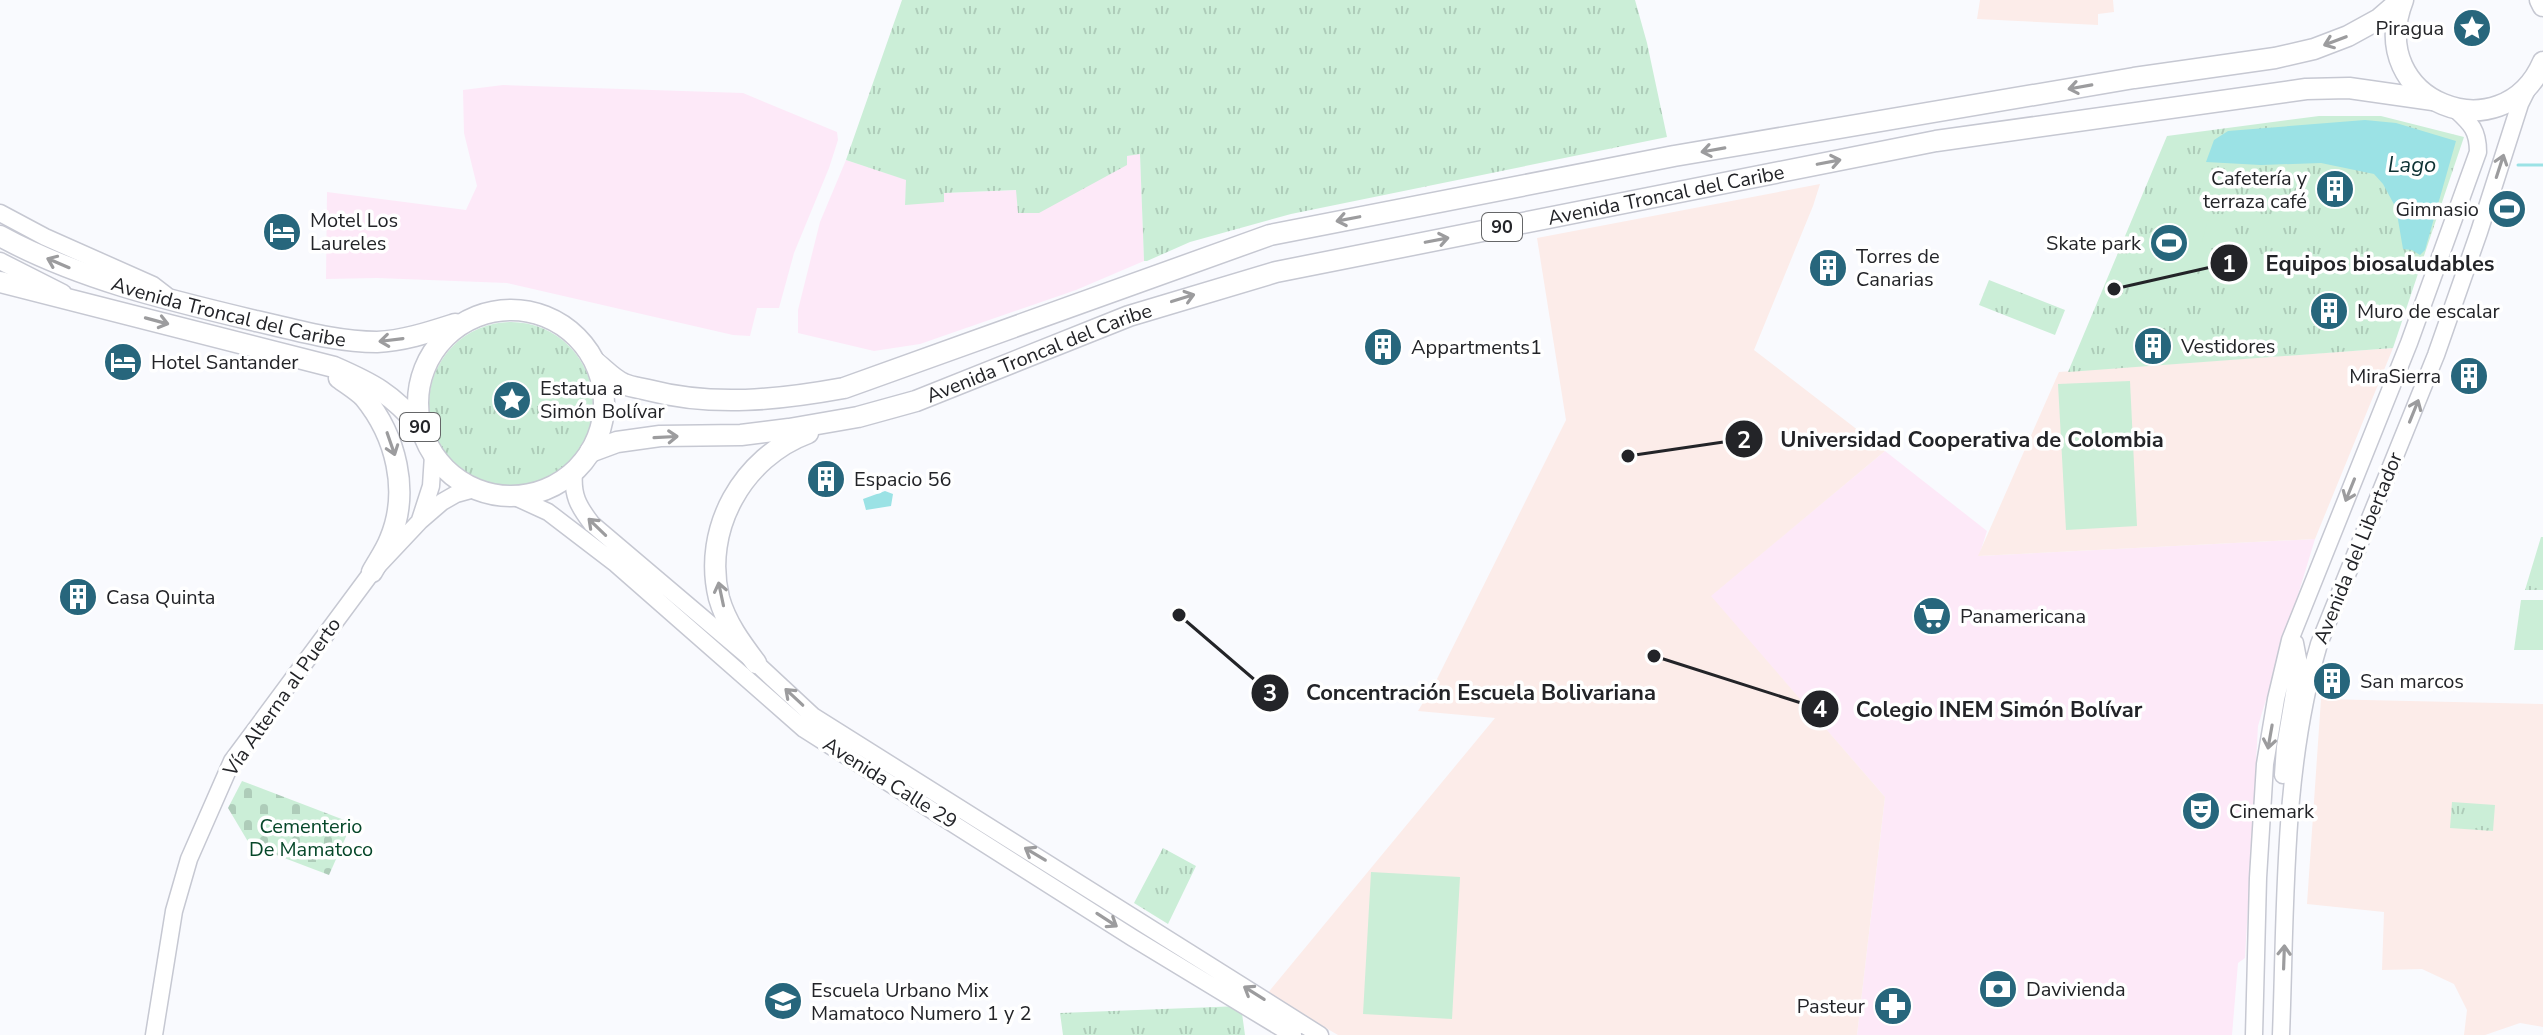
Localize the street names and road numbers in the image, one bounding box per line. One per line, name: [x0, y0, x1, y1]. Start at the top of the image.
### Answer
street label: Avenida Troncal del Caribe: [1545, 158, 1786, 231]
road number: 90: [1482, 213, 1522, 241]
street label: Avenida Troncal del Caribe: [108, 270, 348, 353]
street label: Avenida Troncal del Caribe: [922, 296, 1155, 409]
road number: 90: [400, 413, 440, 441]
street label: Avenida del Libertador: [2307, 448, 2409, 648]
street label: Vía Alterna al Puerto: [216, 612, 347, 783]
street label: Avenida Calle 29: [818, 731, 962, 835]

